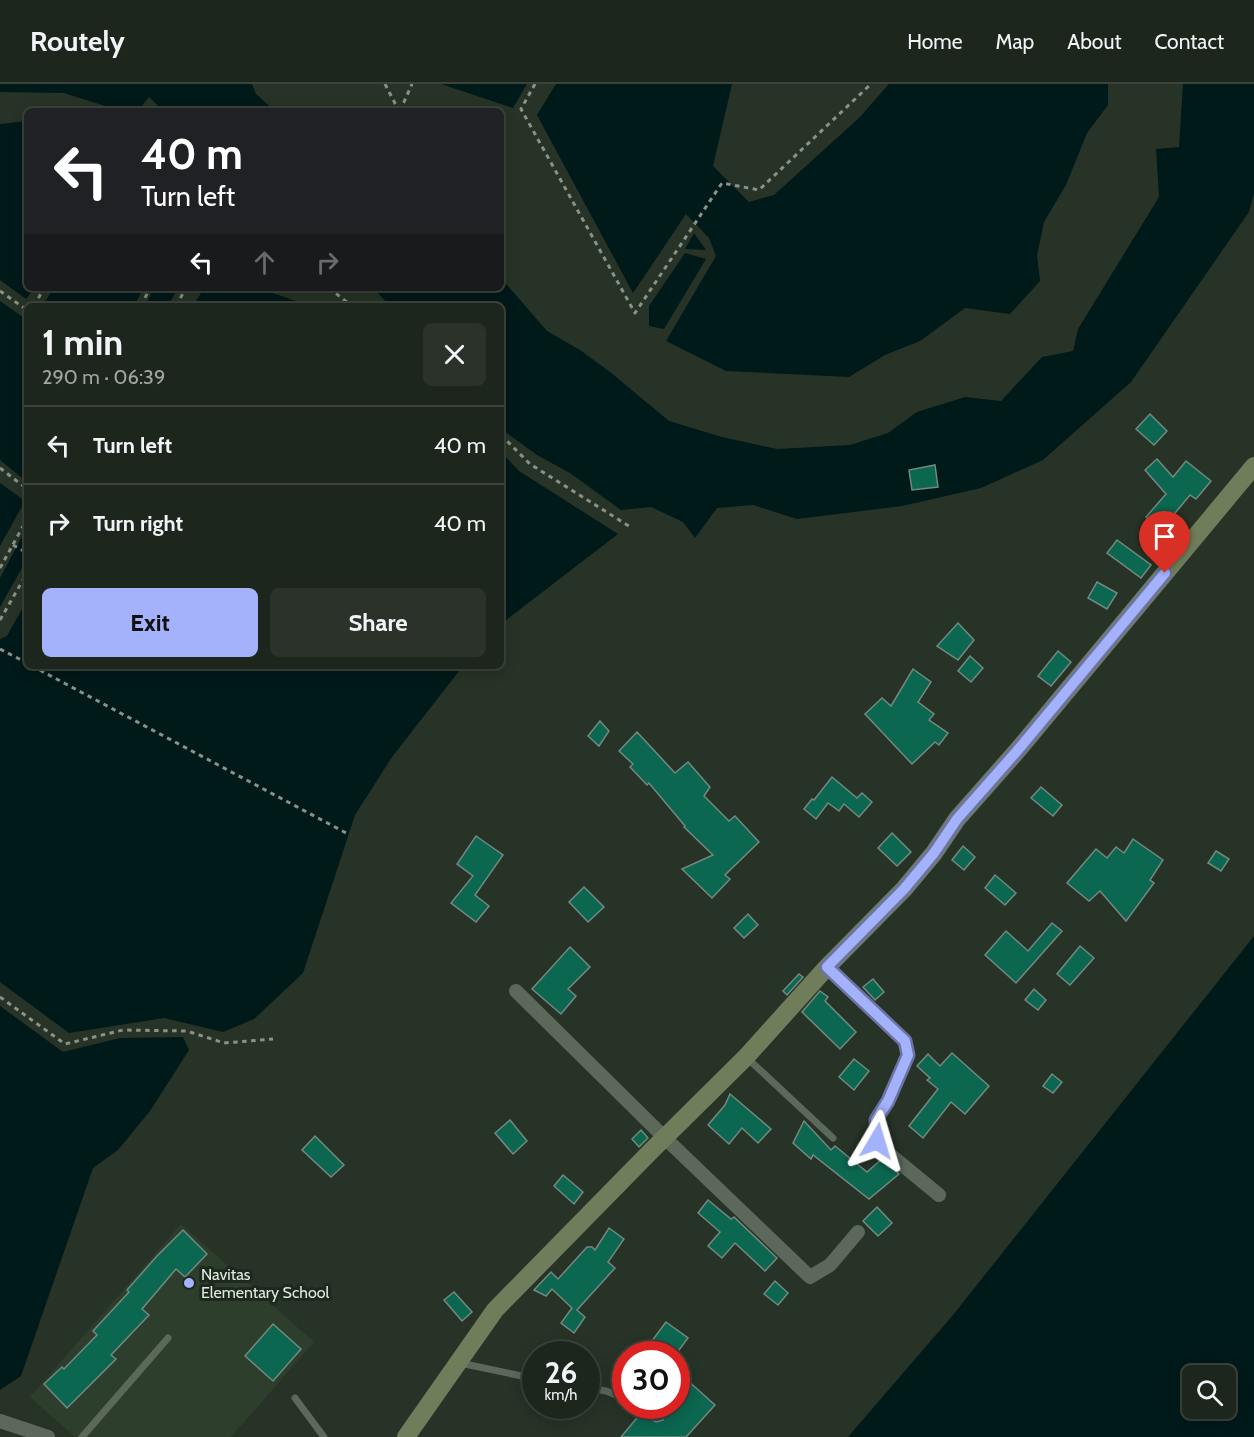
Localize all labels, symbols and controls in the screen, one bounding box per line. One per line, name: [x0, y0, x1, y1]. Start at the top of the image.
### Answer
text: Routely: [30, 24, 125, 58]
text: Home: [907, 29, 963, 54]
text: Map: [996, 29, 1034, 54]
text: About: [1067, 29, 1121, 54]
text: Contact: [1154, 29, 1224, 54]
text: 40 m: [141, 128, 243, 180]
icon: left: [42, 132, 120, 210]
text: Turn left: [141, 180, 235, 213]
icon: left: [185, 246, 218, 279]
icon: ahead: [248, 246, 281, 279]
icon: right: [311, 246, 344, 279]
text: 1 min: [42, 320, 123, 364]
button: close: [423, 323, 486, 386]
text: 290 m · 06:39: [42, 365, 165, 389]
icon: left: [42, 429, 75, 462]
text: Turn left: [93, 432, 172, 459]
text: 40 m: [434, 432, 486, 459]
icon: right: [42, 507, 75, 540]
text: Turn right: [93, 510, 183, 537]
text: 40 m: [434, 510, 486, 537]
pin: [1139, 511, 1190, 573]
icon: arrive: [1148, 520, 1181, 553]
button: Exit: [42, 588, 258, 657]
button: Share: [270, 588, 486, 657]
position arrow: [845, 1109, 909, 1173]
place label: Navitas Elementary School: [201, 1265, 329, 1302]
marker: Navitas Elementary School: [182, 1276, 196, 1290]
speed limit sign: 30: [612, 1341, 690, 1419]
text: 26: [545, 1354, 577, 1391]
map controls: [1182, 1365, 1236, 1419]
button: search: [1182, 1365, 1236, 1419]
text: km/h: [545, 1386, 577, 1404]

